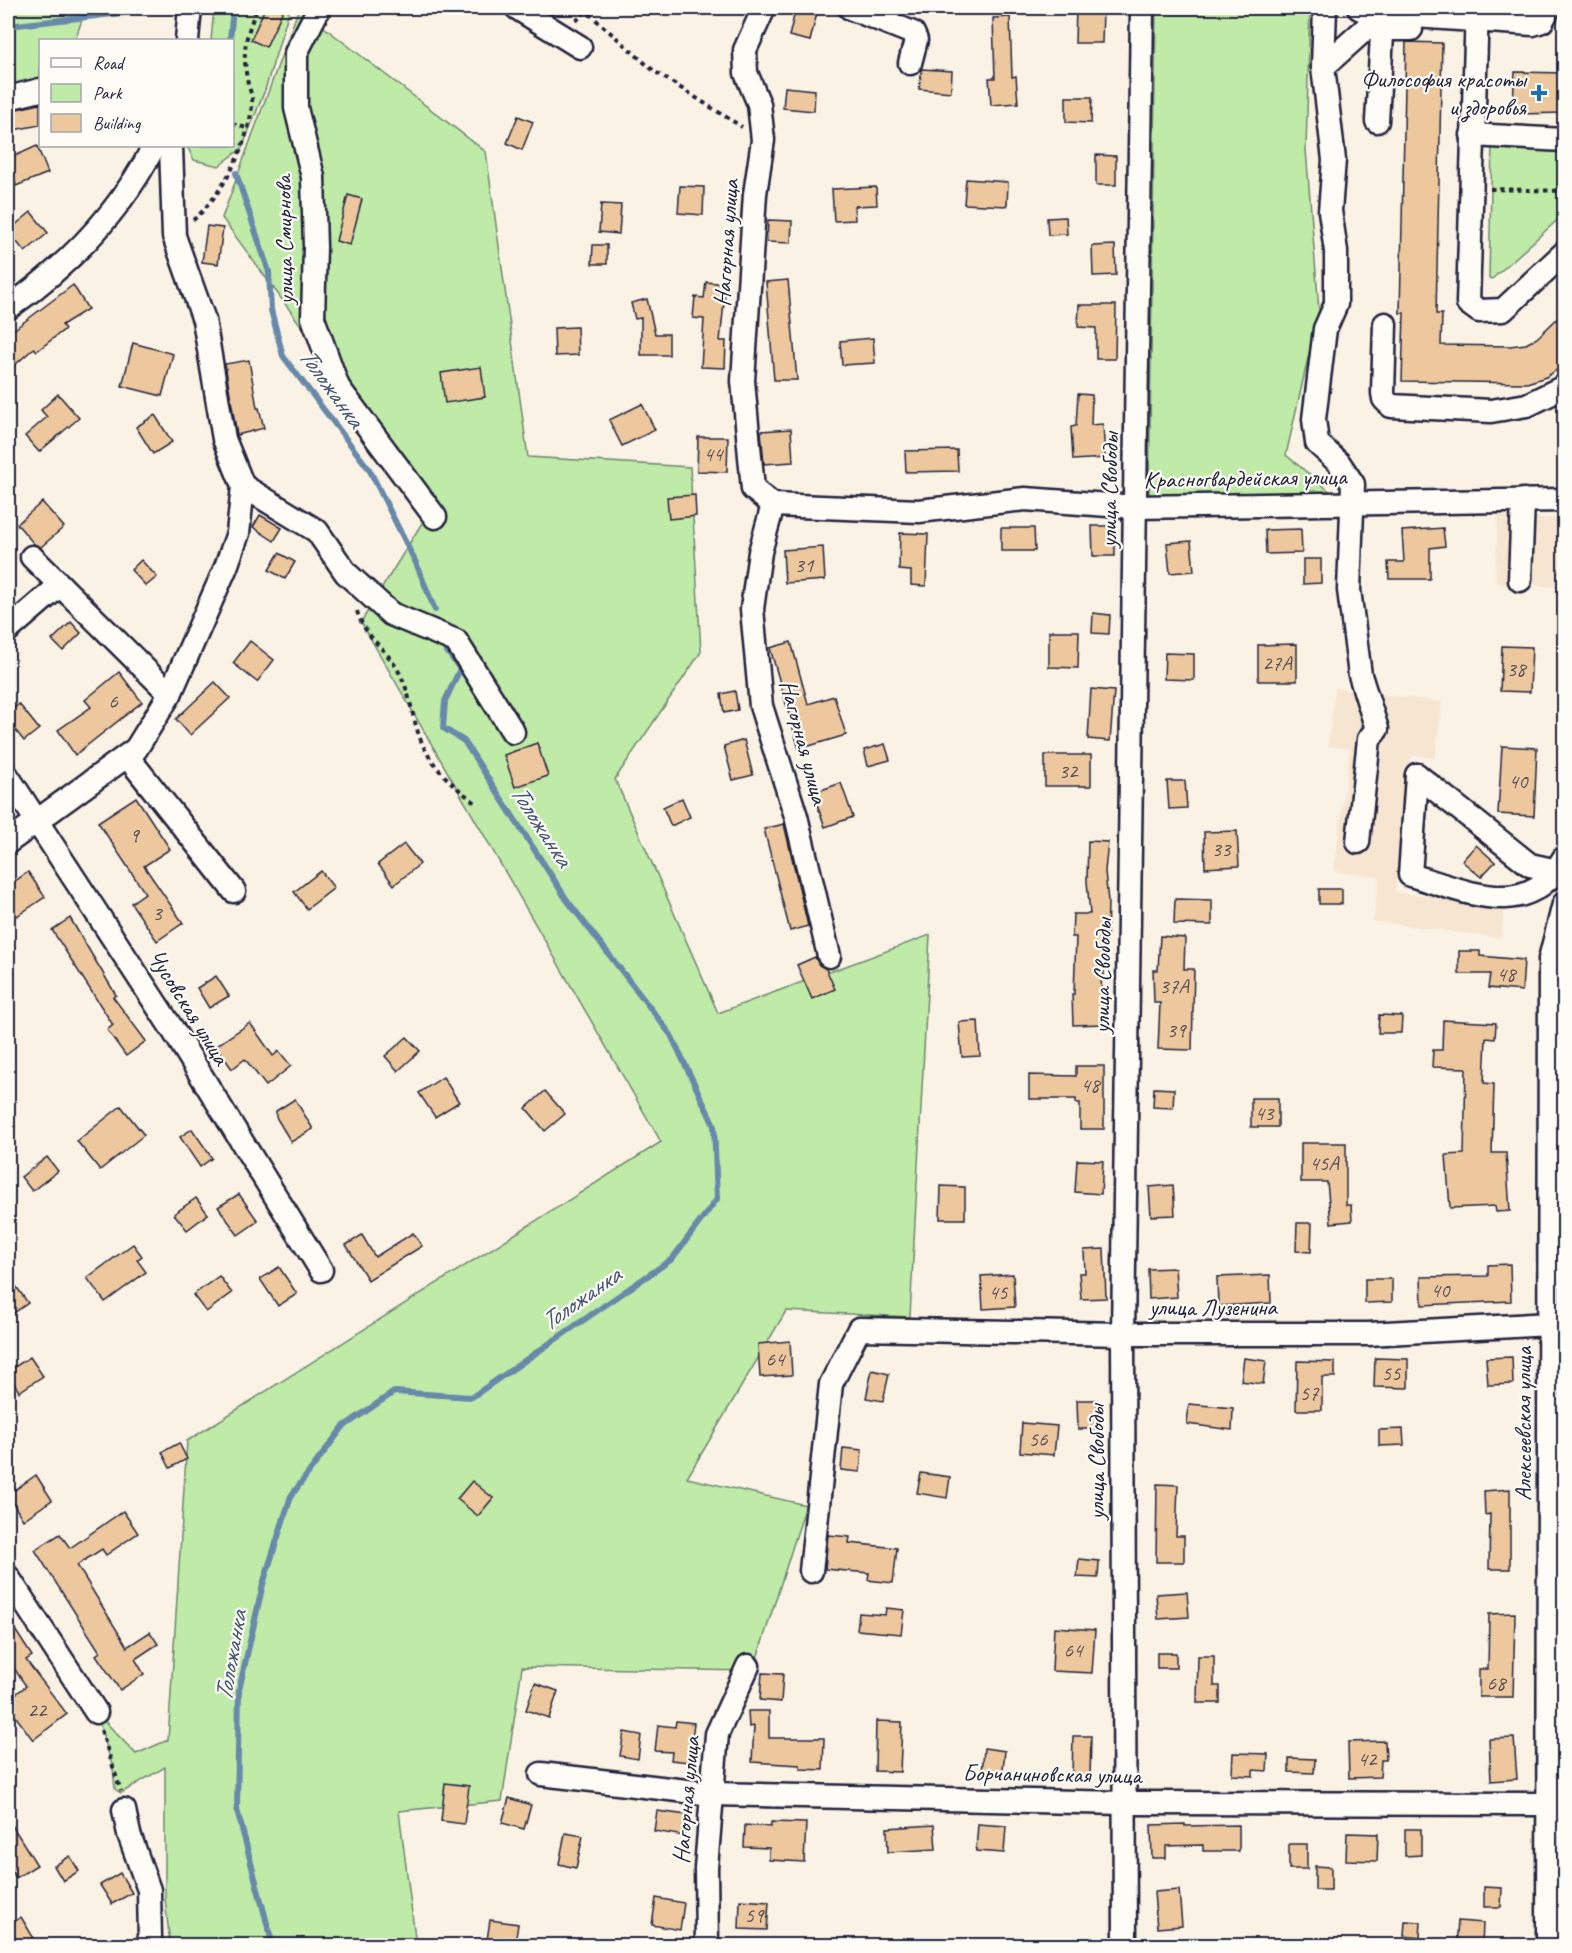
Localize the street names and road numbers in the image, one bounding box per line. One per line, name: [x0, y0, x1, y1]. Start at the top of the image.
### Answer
street label: улица Смирнова: [268, 173, 300, 307]
street label: Нагорная улица: [707, 177, 746, 308]
street label: улица Свободы: [1093, 430, 1125, 550]
street label: Красногвардейская улица: [1143, 461, 1348, 495]
street label: Нагорная улица: [773, 677, 835, 809]
street label: улица Свободы: [1086, 916, 1118, 1036]
street label: Чусовская улица: [142, 944, 237, 1072]
street label: улица Лузенина: [1147, 1292, 1278, 1322]
street label: Алексеевская улица: [1508, 1346, 1538, 1501]
street label: улица Свободы: [1081, 1402, 1111, 1522]
street label: Нагорная улица: [666, 1734, 707, 1865]
street label: Борчаниновская улица: [962, 1757, 1144, 1791]

